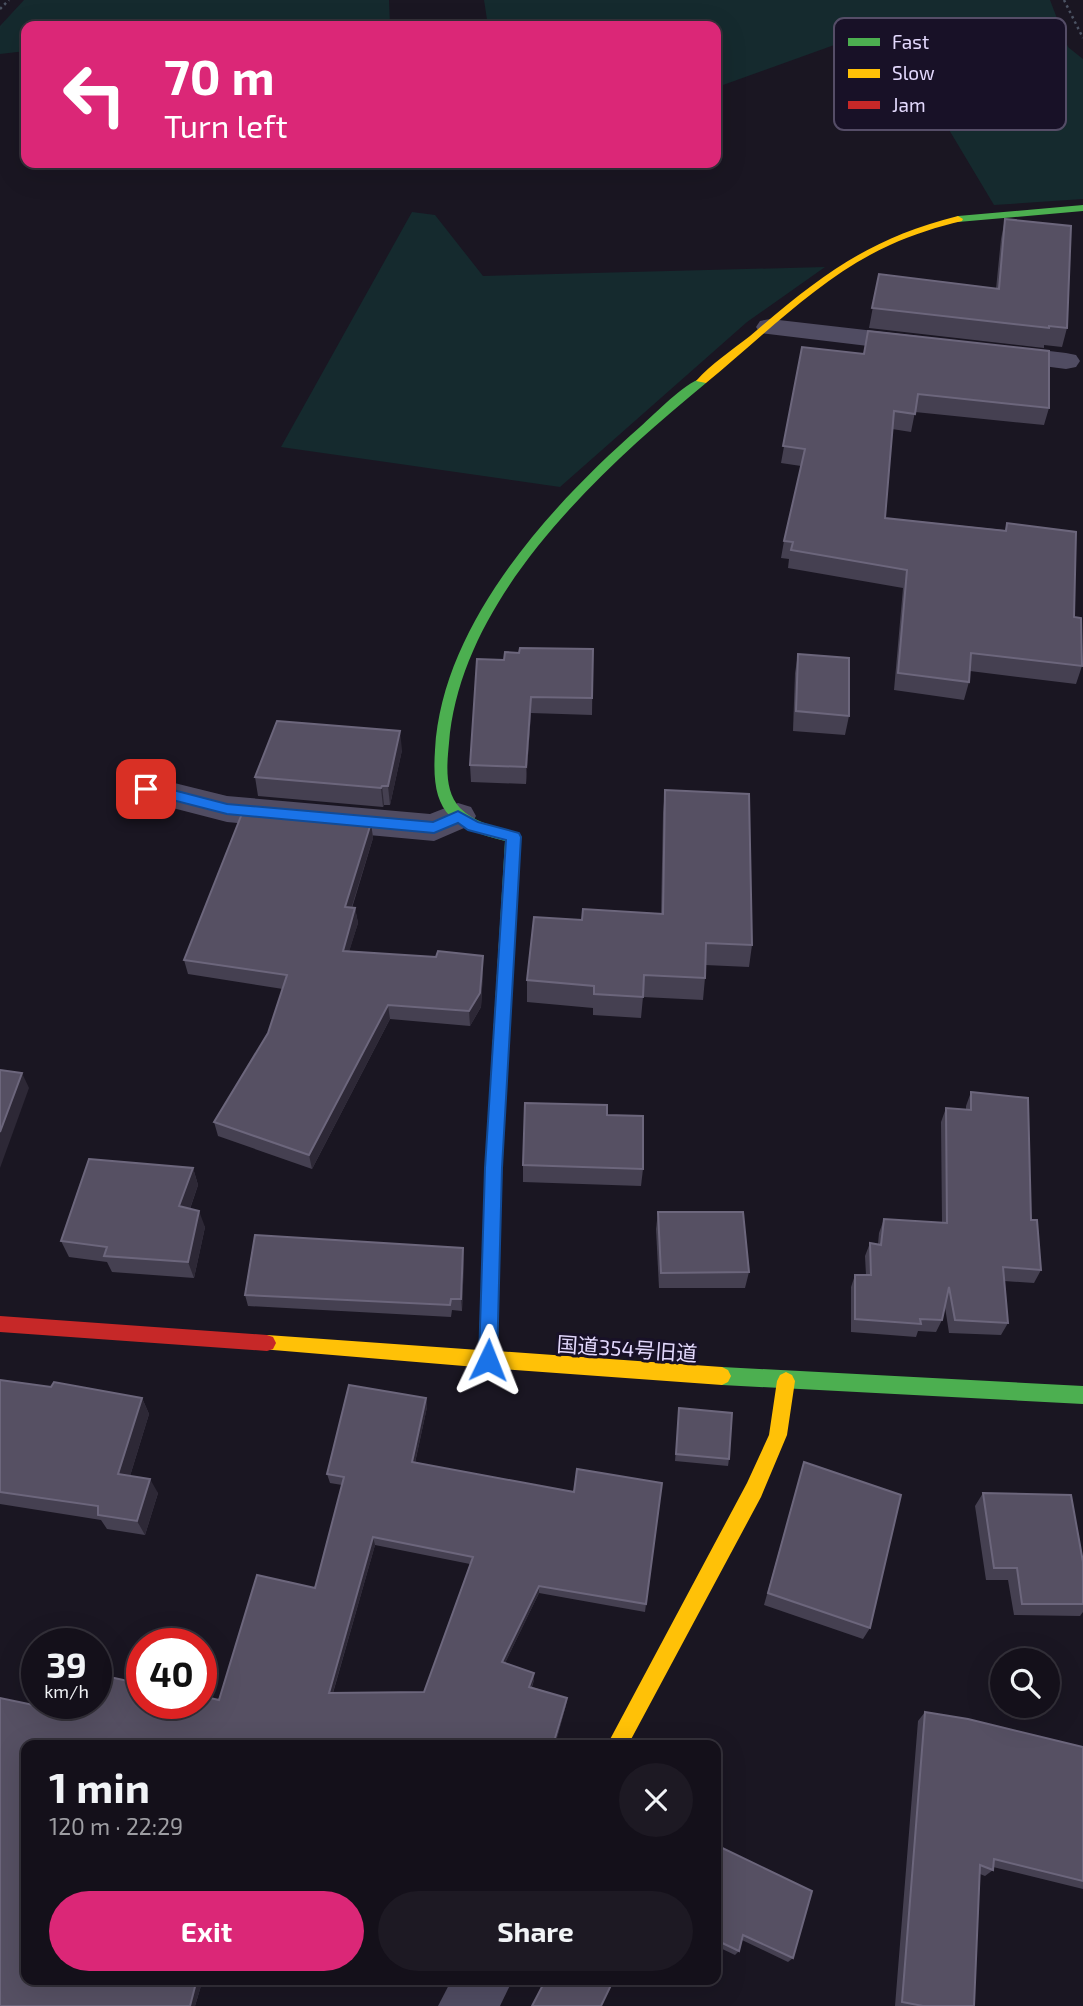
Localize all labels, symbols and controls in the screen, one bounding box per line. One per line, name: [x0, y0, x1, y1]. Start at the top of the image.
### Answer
legend: [834, 18, 1066, 130]
text: Fast: [892, 30, 929, 53]
text: 70 m: [164, 46, 275, 105]
icon: left: [49, 49, 140, 140]
text: Slow: [892, 61, 935, 84]
text: Jam: [892, 93, 926, 116]
text: Turn left: [164, 106, 288, 144]
pin: [116, 759, 176, 819]
icon: arrive: [127, 770, 165, 808]
position arrow: [451, 1323, 525, 1397]
street label: 国道354号旧道: [556, 1331, 698, 1365]
speed limit sign: 40: [126, 1628, 217, 1719]
text: 39: [46, 1643, 87, 1685]
map controls: [990, 1648, 1060, 1718]
button: search: [990, 1648, 1060, 1718]
text: km/h: [44, 1680, 89, 1702]
text: 1 min: [49, 1761, 150, 1811]
button: close: [619, 1763, 693, 1837]
text: 120 m · 22:29: [49, 1812, 183, 1840]
button: Exit: [49, 1891, 364, 1971]
button: Share: [378, 1891, 693, 1971]

